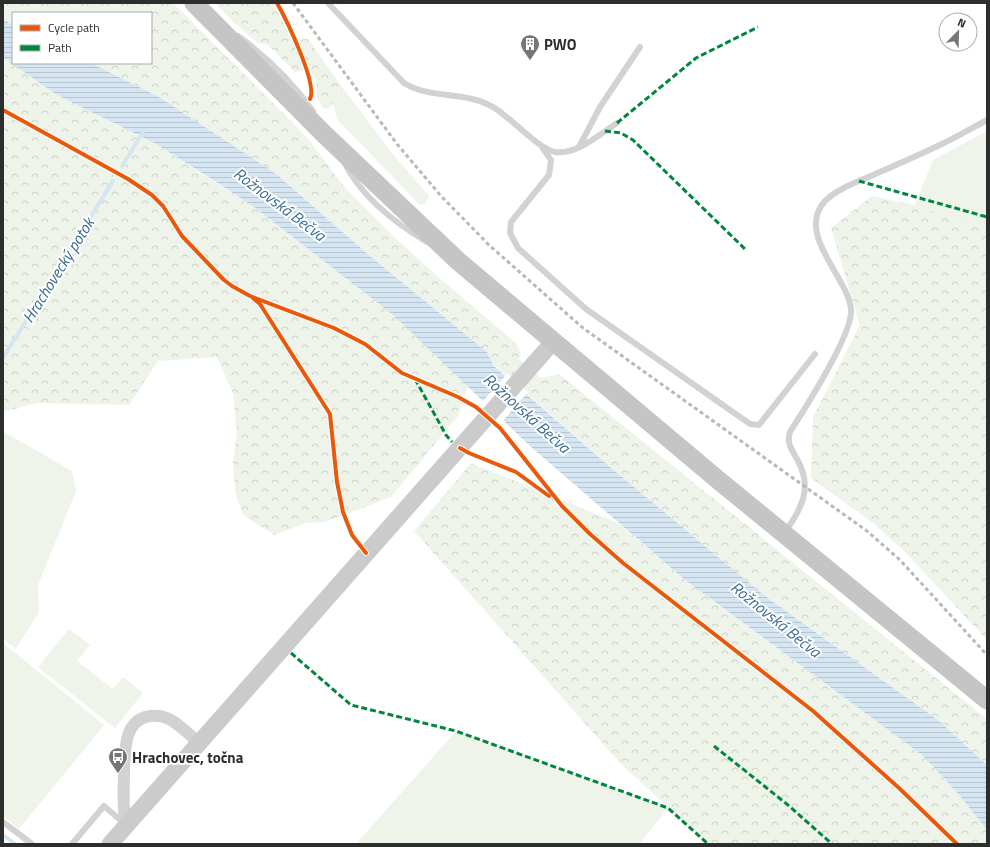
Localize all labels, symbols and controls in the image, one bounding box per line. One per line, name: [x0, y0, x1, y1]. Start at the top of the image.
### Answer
legend: [12, 12, 152, 64]
north arrow: [938, 12, 978, 52]
text: N: [955, 14, 969, 32]
text: Cycle path: [48, 18, 100, 37]
building icon: PWO: [519, 33, 541, 61]
place label: PWO: [544, 33, 577, 56]
text: Path: [48, 38, 72, 57]
water label: Rožnovská Bečva: [229, 161, 332, 247]
water label: Hrachovecký potok: [16, 211, 101, 327]
water label: Rožnovská Bečva: [478, 367, 577, 459]
water label: Rožnovská Bečva: [726, 575, 827, 663]
bus stop icon: Hrachovec, točna: [107, 746, 129, 774]
place label: Hrachovec, točna: [132, 746, 244, 769]

